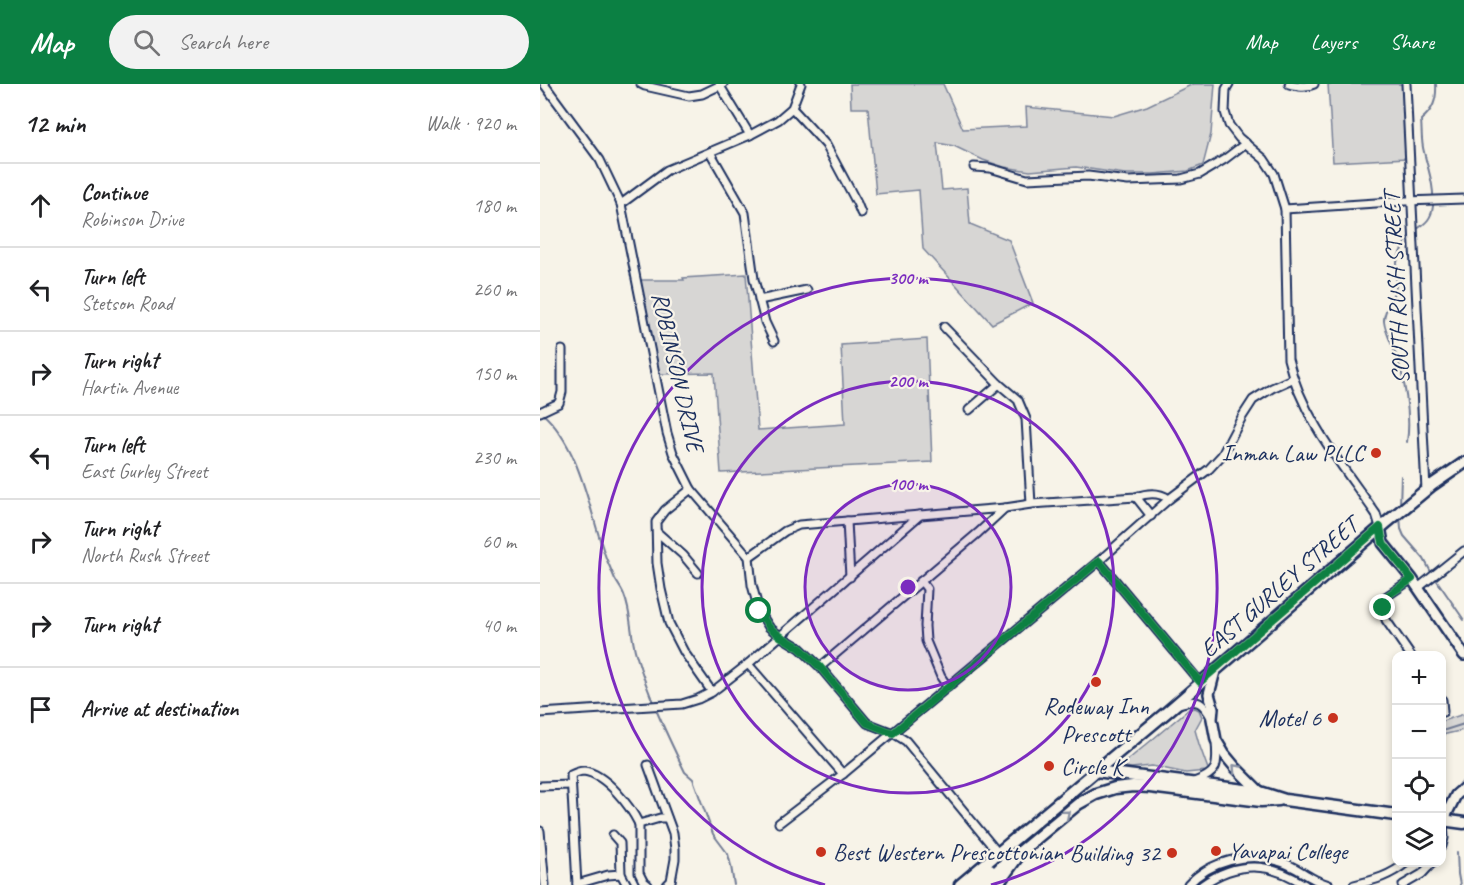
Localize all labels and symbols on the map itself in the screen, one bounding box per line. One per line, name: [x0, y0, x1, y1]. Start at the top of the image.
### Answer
street label: SOUTH RUSH STREET: [1376, 186, 1416, 385]
text: 300 m: [889, 267, 929, 289]
street label: ROBINSON DRIVE: [645, 289, 712, 457]
text: 200 m: [889, 370, 929, 392]
place label: Inman Law PLLC: [1222, 438, 1367, 468]
marker: Inman Law PLLC: [1369, 446, 1383, 460]
text: 100 m: [889, 473, 929, 495]
street label: EAST GURLEY STREET: [1194, 507, 1368, 664]
centre of rings: [898, 577, 918, 597]
route end: [1369, 594, 1395, 620]
route start: [745, 597, 771, 623]
marker: Rodeway Inn Prescott: [1089, 675, 1103, 689]
place label: Rodeway Inn Prescott: [1043, 691, 1149, 749]
place label: Motel 6: [1259, 703, 1322, 733]
marker: Motel 6: [1326, 711, 1340, 725]
place label: Circle K: [1061, 751, 1129, 781]
marker: Circle K: [1042, 759, 1056, 773]
one-way arrow: [1232, 764, 1243, 774]
one-way arrow: [1059, 810, 1070, 821]
place label: Yavapai College: [1228, 836, 1349, 866]
place label: Best Western Prescottonian: [833, 837, 1064, 867]
place label: Building 32: [1069, 838, 1162, 868]
marker: Yavapai College: [1209, 844, 1223, 858]
marker: Best Western Prescottonian: [814, 845, 828, 859]
marker: Building 32: [1165, 846, 1179, 860]

